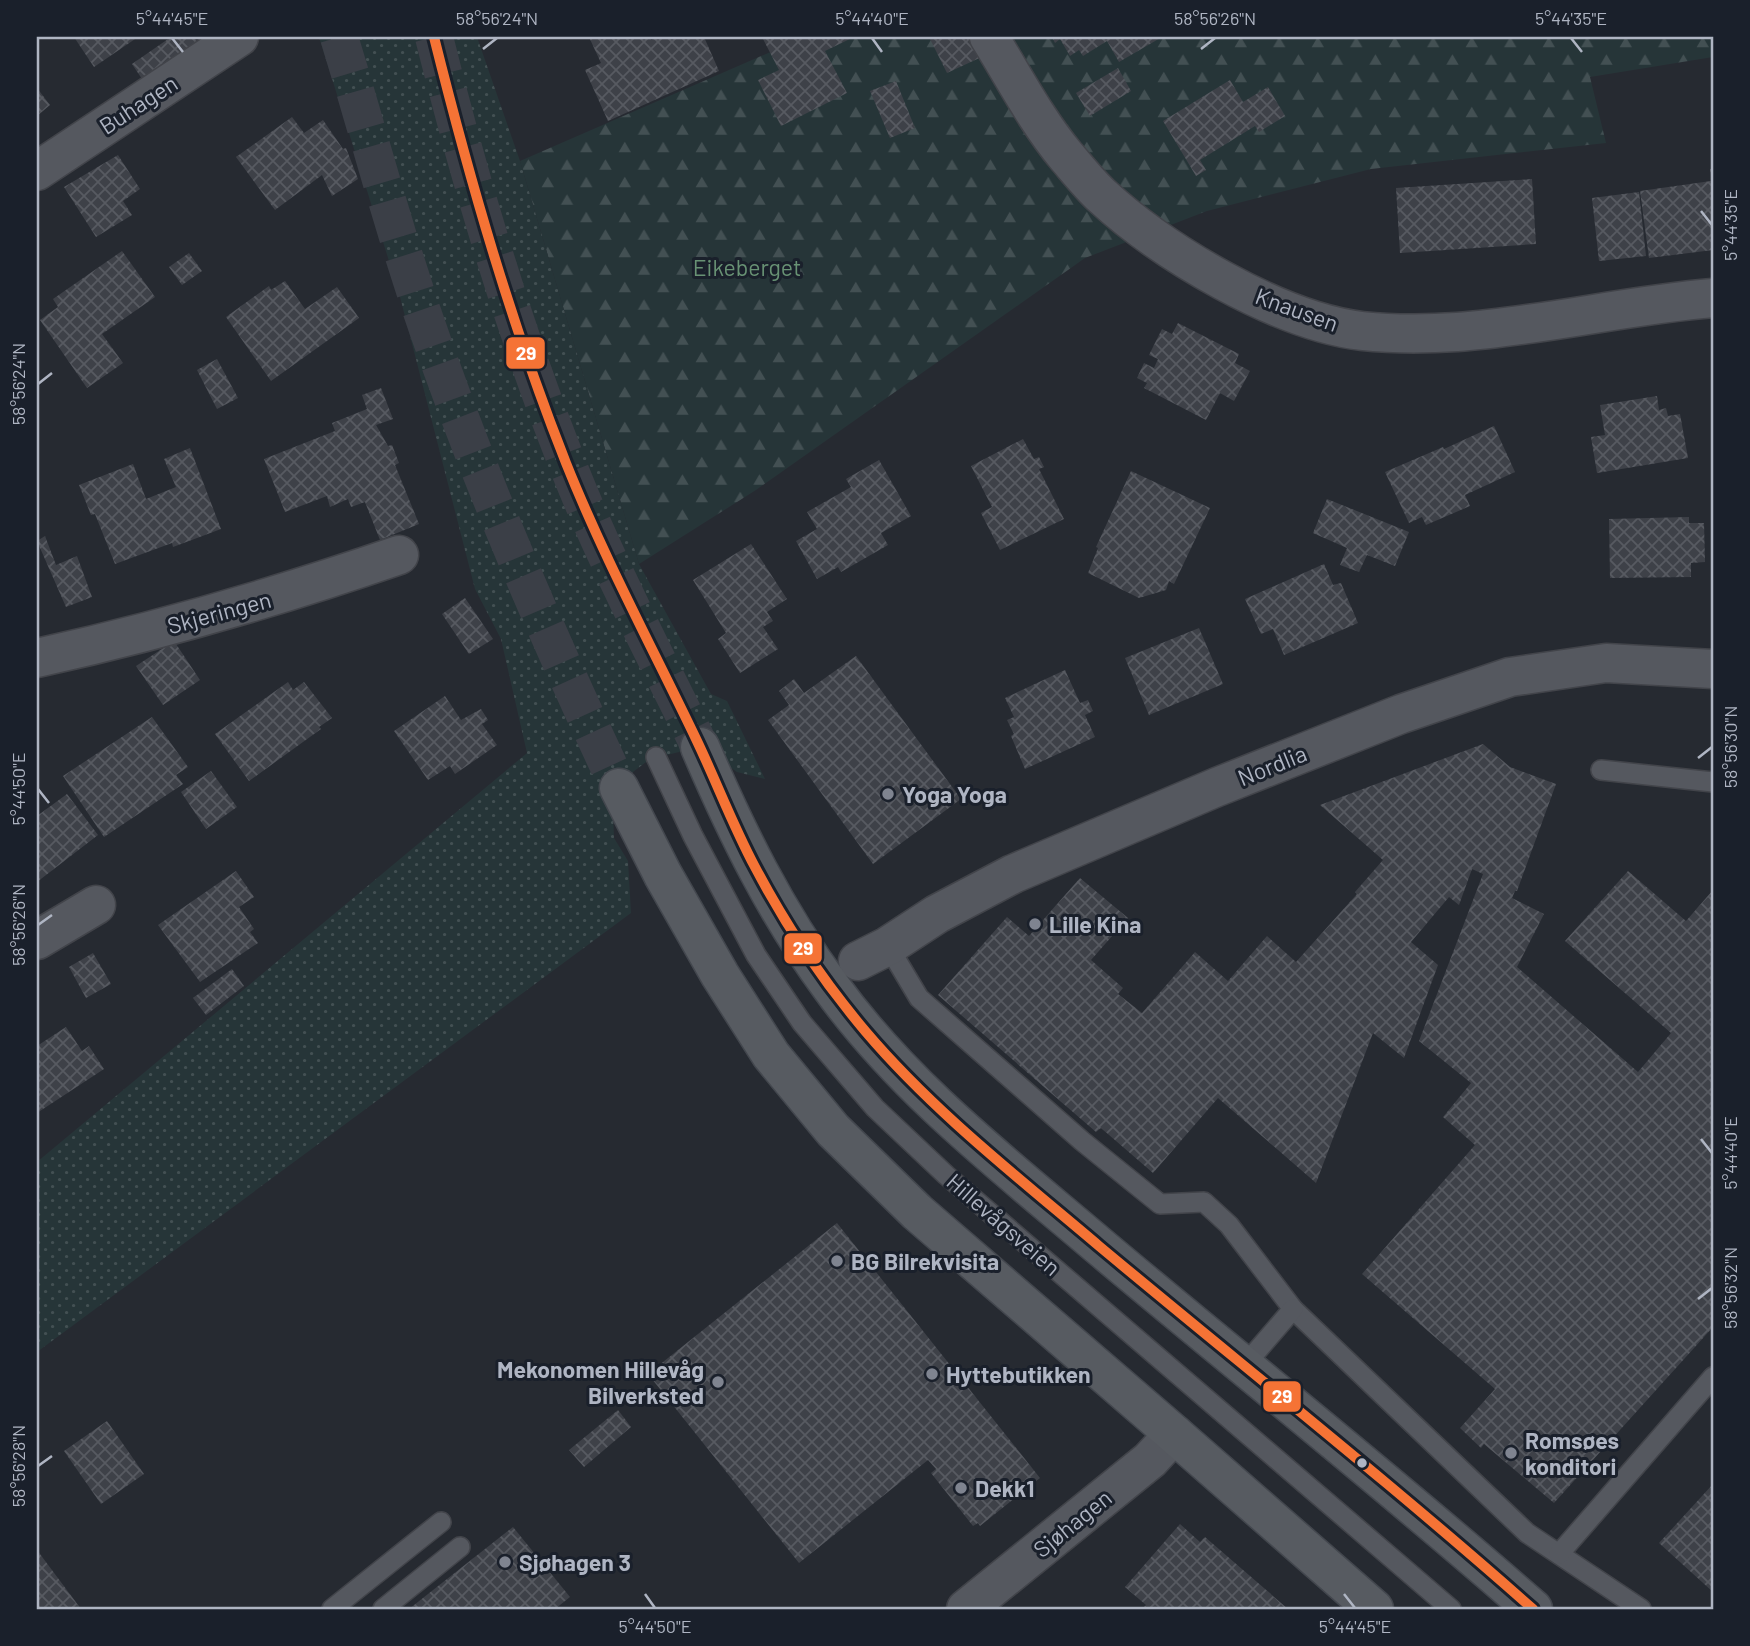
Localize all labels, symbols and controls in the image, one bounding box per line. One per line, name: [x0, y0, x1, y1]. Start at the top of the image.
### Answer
text: 5°44'45"E: [136, 7, 208, 29]
text: 58°56'24"N: [456, 7, 538, 29]
text: 5°44'40"E: [835, 7, 909, 29]
text: 58°56'26"N: [1174, 7, 1256, 29]
text: 5°44'35"E: [1535, 7, 1607, 29]
street label: Buhagen: [94, 68, 182, 140]
text: 5°44'35"E: [1719, 189, 1741, 261]
park label: Eikeberget: [693, 253, 801, 281]
street label: Knausen: [1252, 281, 1342, 337]
line badge: 29: [505, 336, 546, 370]
text: 29: [516, 341, 536, 364]
text: 58°56'24"N: [7, 343, 29, 425]
street label: Skjeringen: [164, 585, 274, 639]
text: 58°56'30"N: [1719, 706, 1741, 788]
street label: Nordlia: [1233, 739, 1311, 791]
text: 5°44'50"E: [7, 752, 29, 826]
place label: Yoga Yoga: [902, 780, 1007, 808]
marker: Yoga Yoga: [880, 786, 896, 802]
text: 58°56'26"N: [7, 884, 29, 966]
place label: Lille Kina: [1049, 910, 1141, 938]
marker: Lille Kina: [1027, 916, 1043, 932]
line badge: 29: [783, 932, 823, 965]
text: 29: [793, 936, 813, 959]
text: 5°44'40"E: [1719, 1116, 1741, 1190]
street label: Hillevågsveien: [941, 1167, 1067, 1281]
place label: BG Bilrekvisita: [851, 1247, 999, 1275]
text: 58°56'32"N: [1719, 1247, 1741, 1329]
marker: BG Bilrekvisita: [829, 1253, 845, 1269]
place label: Mekonomen Hillevåg Bilverksted: [497, 1355, 704, 1409]
place label: Hyttebutikken: [946, 1360, 1091, 1388]
marker: Hyttebutikken: [924, 1366, 940, 1382]
marker: Mekonomen Hillevåg Bilverksted: [710, 1374, 726, 1390]
line badge: 29: [1262, 1380, 1302, 1413]
text: 29: [1272, 1384, 1292, 1407]
text: 58°56'28"N: [7, 1425, 29, 1507]
place label: Romsøes konditori: [1525, 1426, 1619, 1480]
marker: Romsøes konditori: [1503, 1445, 1519, 1461]
unlabelled marker: [1355, 1456, 1369, 1470]
place label: Dekk1: [975, 1474, 1034, 1502]
marker: Dekk1: [953, 1480, 969, 1496]
street label: Sjøhagen: [1027, 1483, 1117, 1563]
place label: Sjøhagen 3: [519, 1548, 631, 1576]
marker: Sjøhagen 3: [497, 1554, 513, 1570]
text: 5°44'50"E: [618, 1615, 692, 1637]
text: 5°44'45"E: [1319, 1615, 1391, 1637]

